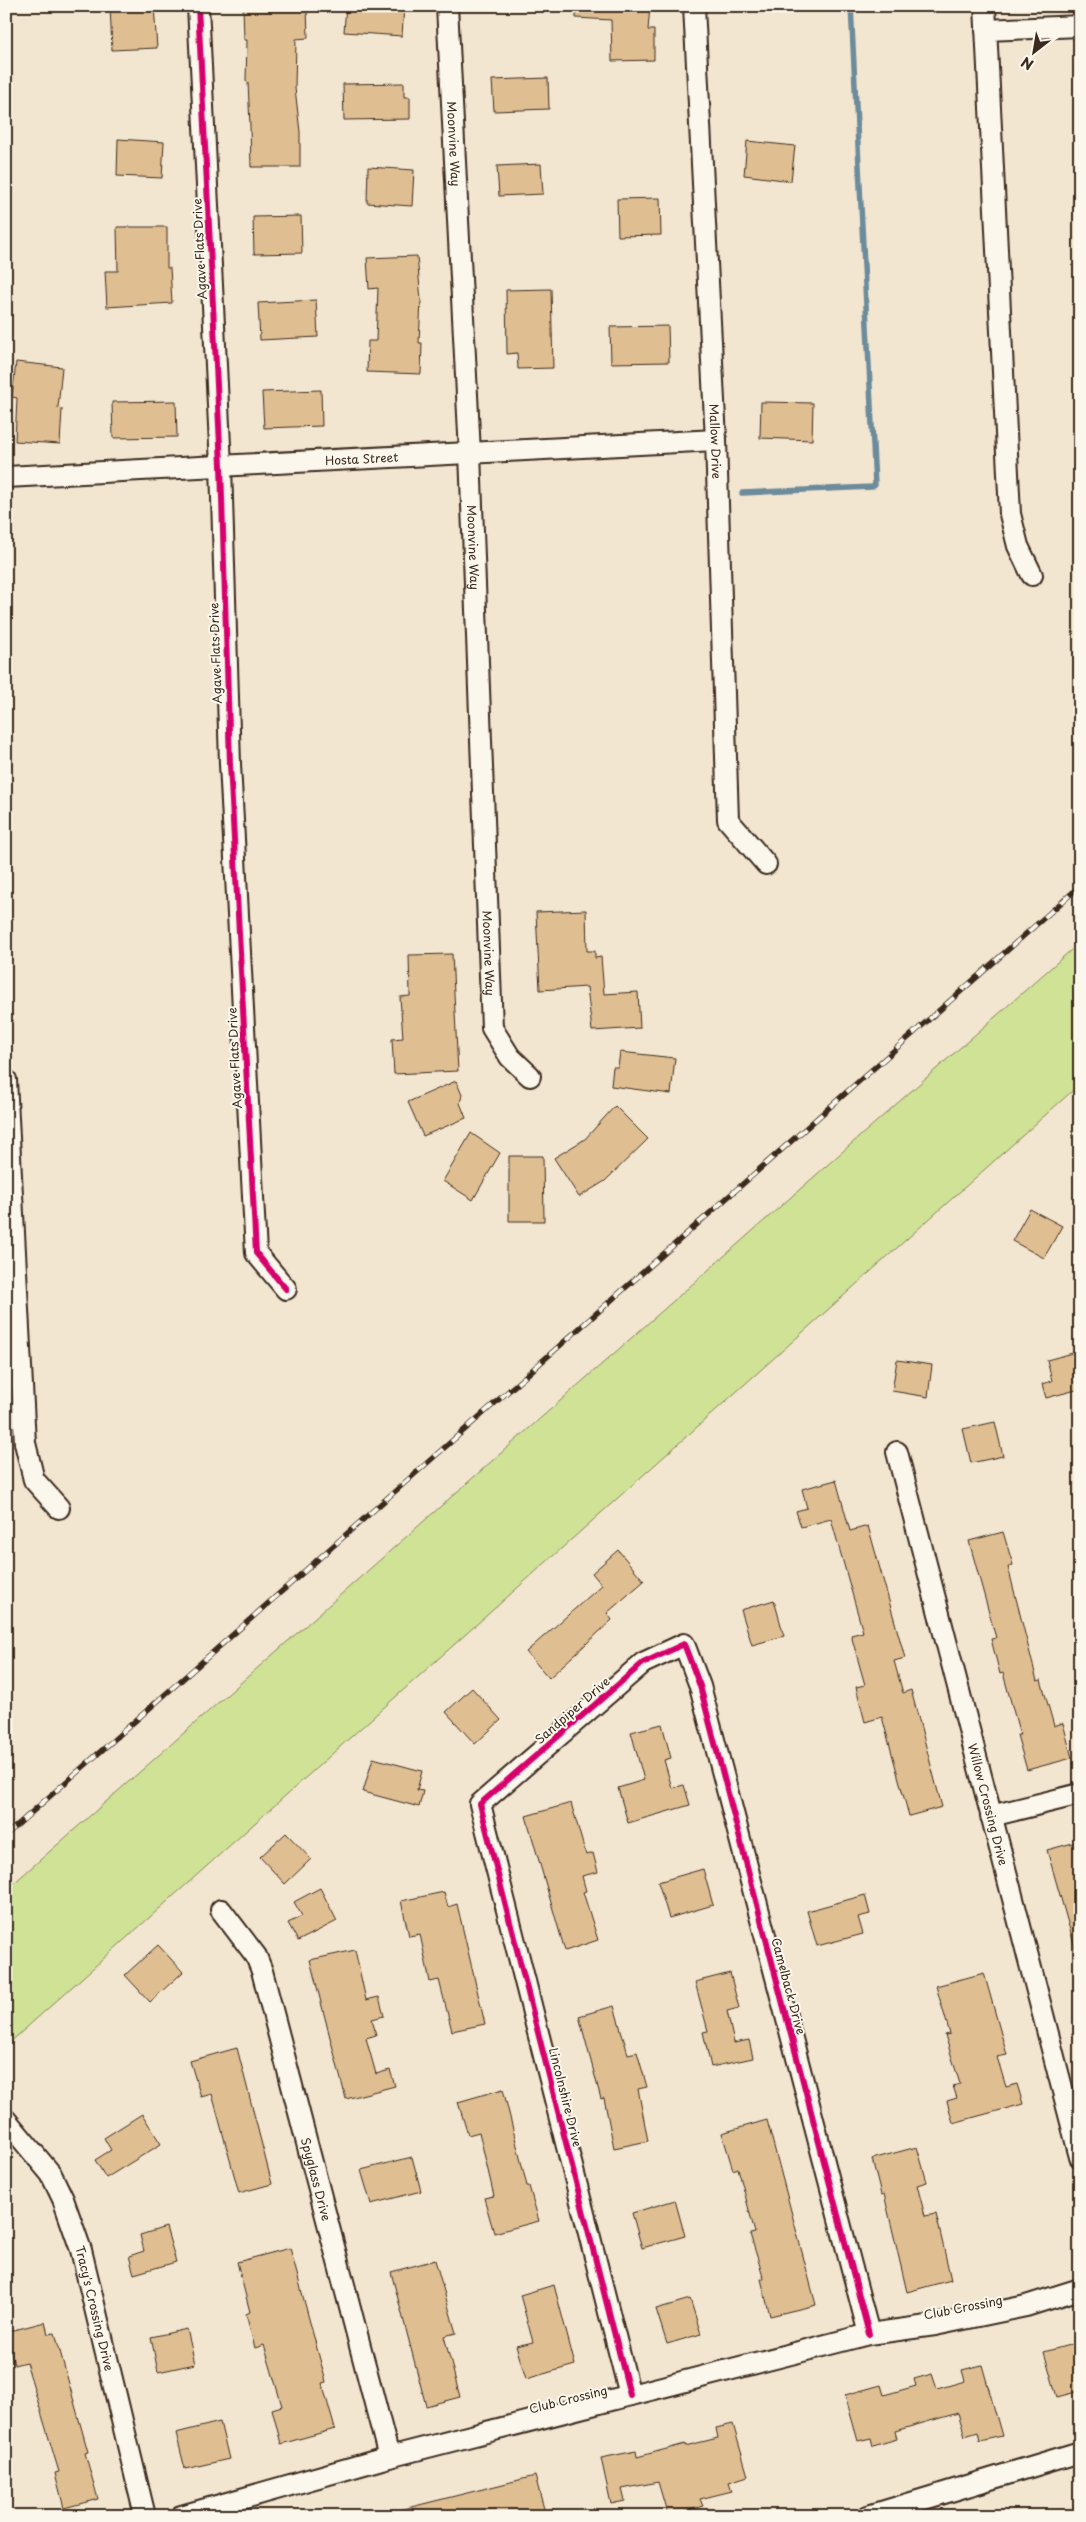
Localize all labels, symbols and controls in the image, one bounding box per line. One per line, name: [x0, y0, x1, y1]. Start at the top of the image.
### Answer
north arrow: [1008, 28, 1058, 78]
text: N: [1017, 52, 1037, 75]
street label: Moonvine Way: [443, 101, 465, 187]
street label: Agave Flats Drive: [187, 198, 211, 300]
street label: Mallow Drive: [705, 403, 726, 479]
street label: Hosta Street: [325, 448, 399, 469]
street label: Moonvine Way: [463, 504, 484, 590]
street label: Agave Flats Drive: [204, 602, 226, 704]
street label: Moonvine Way: [479, 910, 500, 996]
street label: Agave Flats Drive: [222, 1007, 246, 1109]
street label: Sandpiper Drive: [531, 1672, 613, 1748]
street label: Willow Crossing Drive: [964, 1741, 1013, 1867]
street label: Camelback Drive: [767, 1936, 811, 2036]
street label: Lincolnshire Drive: [545, 2046, 587, 2149]
street label: Spyglass Drive: [297, 2135, 336, 2223]
street label: Tracy's Crossing Drive: [71, 2243, 119, 2373]
street label: Club Crossing: [922, 2291, 1004, 2323]
street label: Club Crossing: [527, 2381, 609, 2417]

